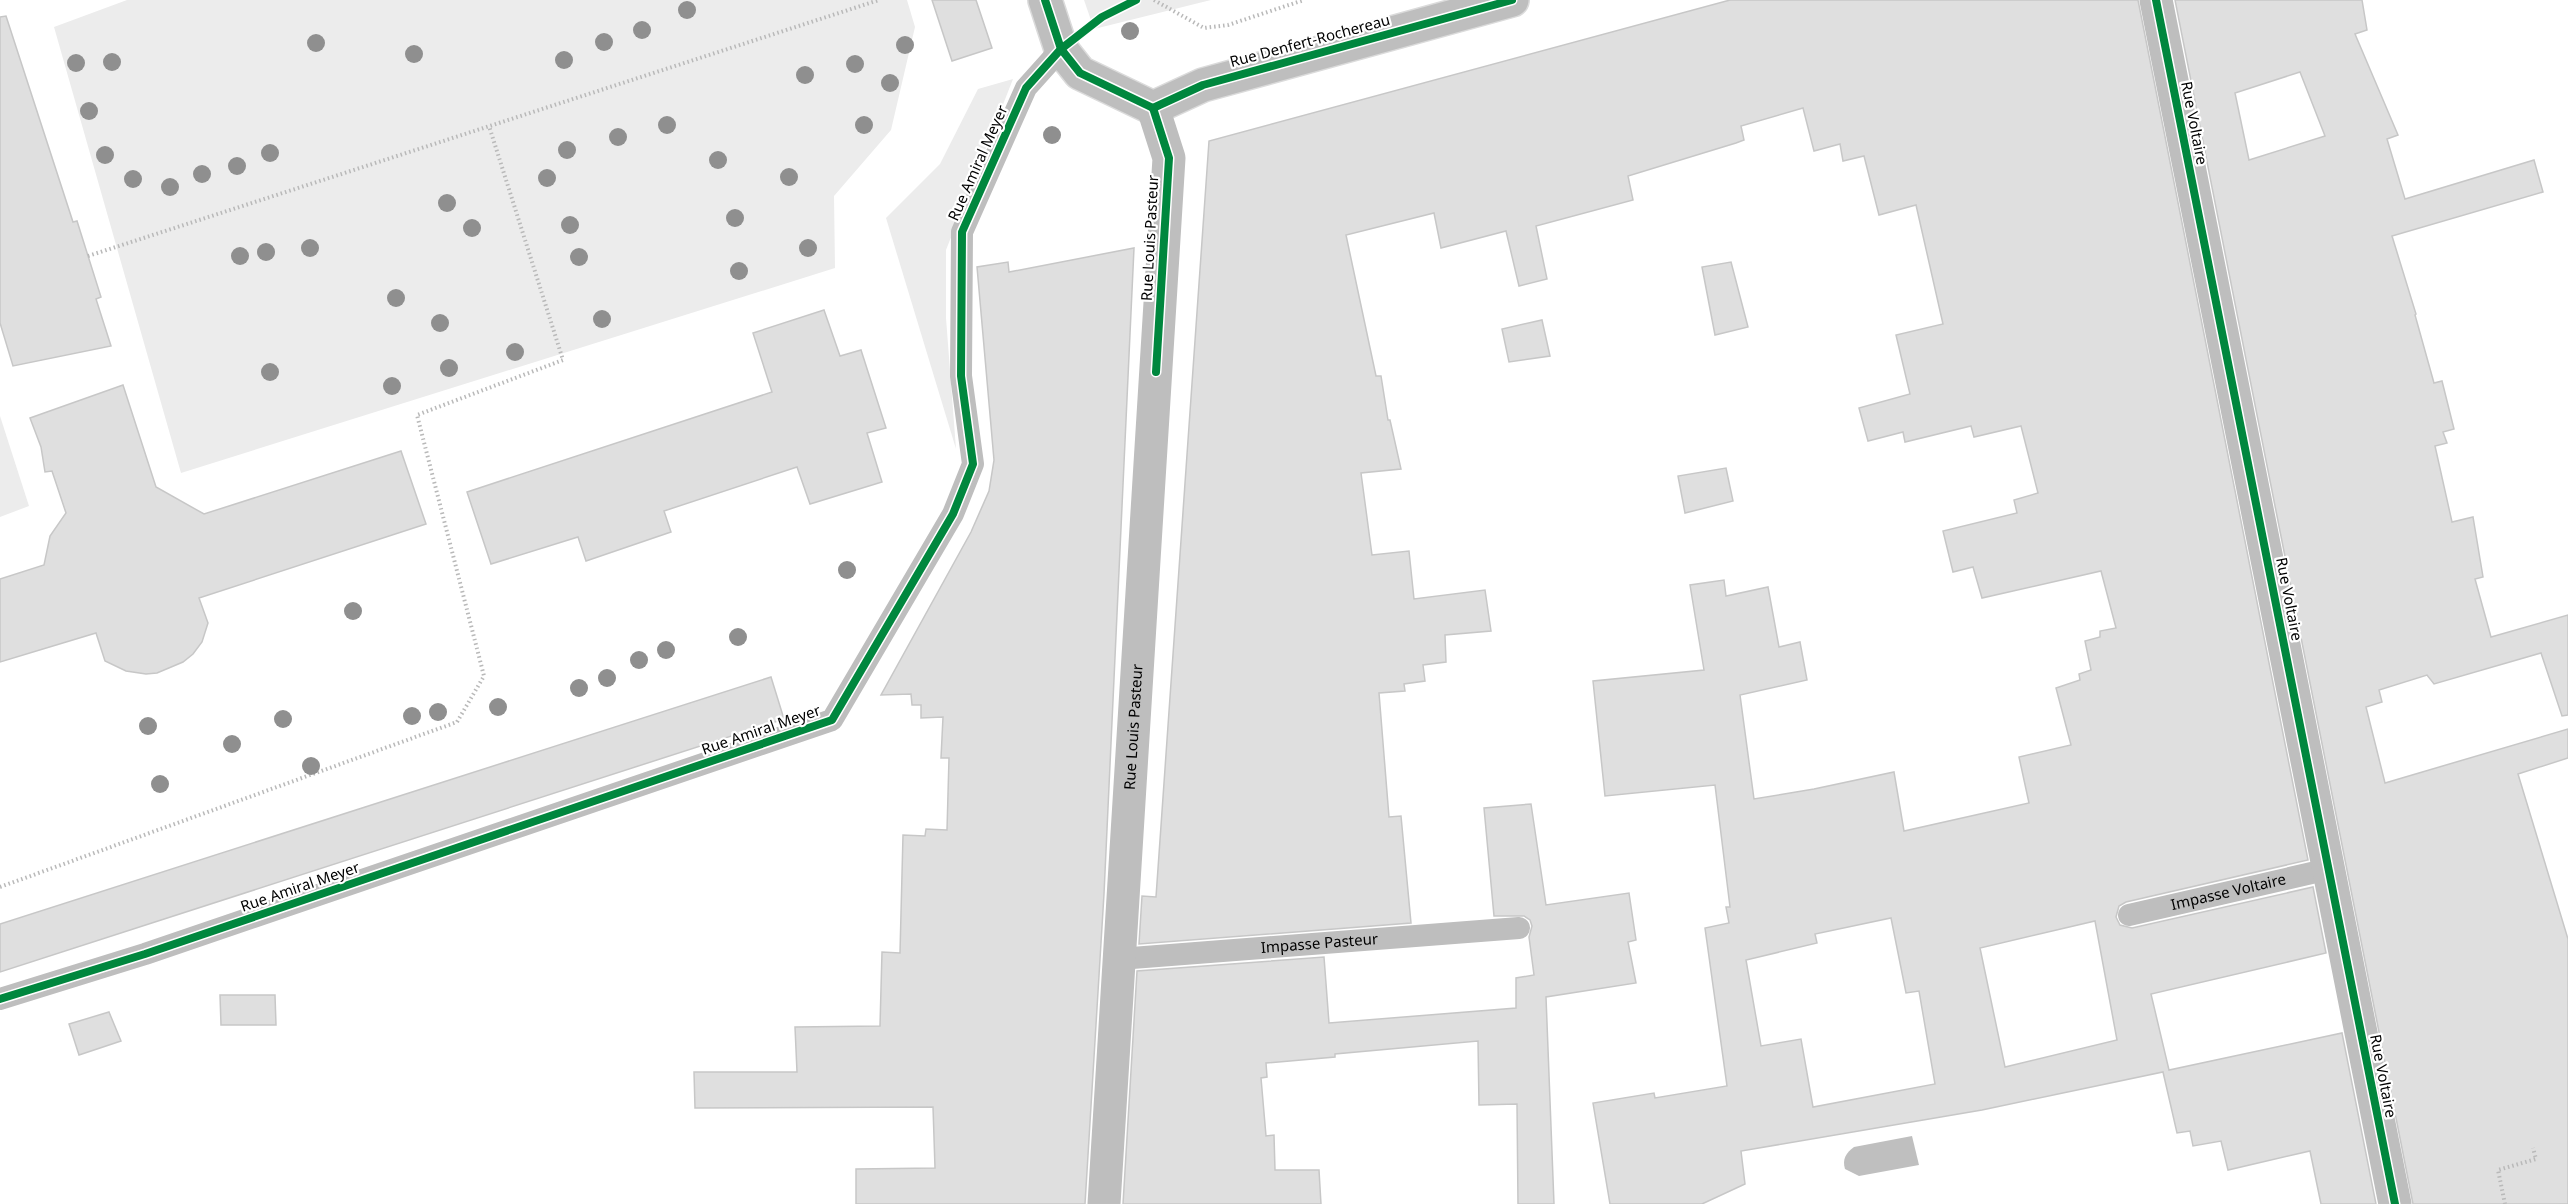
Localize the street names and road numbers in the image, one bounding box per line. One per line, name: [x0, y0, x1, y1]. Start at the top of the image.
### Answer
street label: Rue Denfert-Rochereau: [1227, 9, 1392, 71]
street label: Rue Voltaire: [2177, 79, 2213, 166]
street label: Rue Amiral Meyer: [943, 102, 1012, 224]
street label: Rue Louis Pasteur: [1136, 174, 1162, 301]
street label: Rue Voltaire: [2272, 555, 2308, 642]
street label: Rue Louis Pasteur: [1119, 663, 1147, 790]
street label: Rue Amiral Meyer: [699, 699, 823, 759]
street label: Rue Amiral Meyer: [238, 856, 362, 916]
street label: Impasse Voltaire: [2169, 868, 2288, 914]
street label: Impasse Pasteur: [1260, 928, 1379, 957]
street label: Rue Voltaire: [2366, 1032, 2402, 1119]

